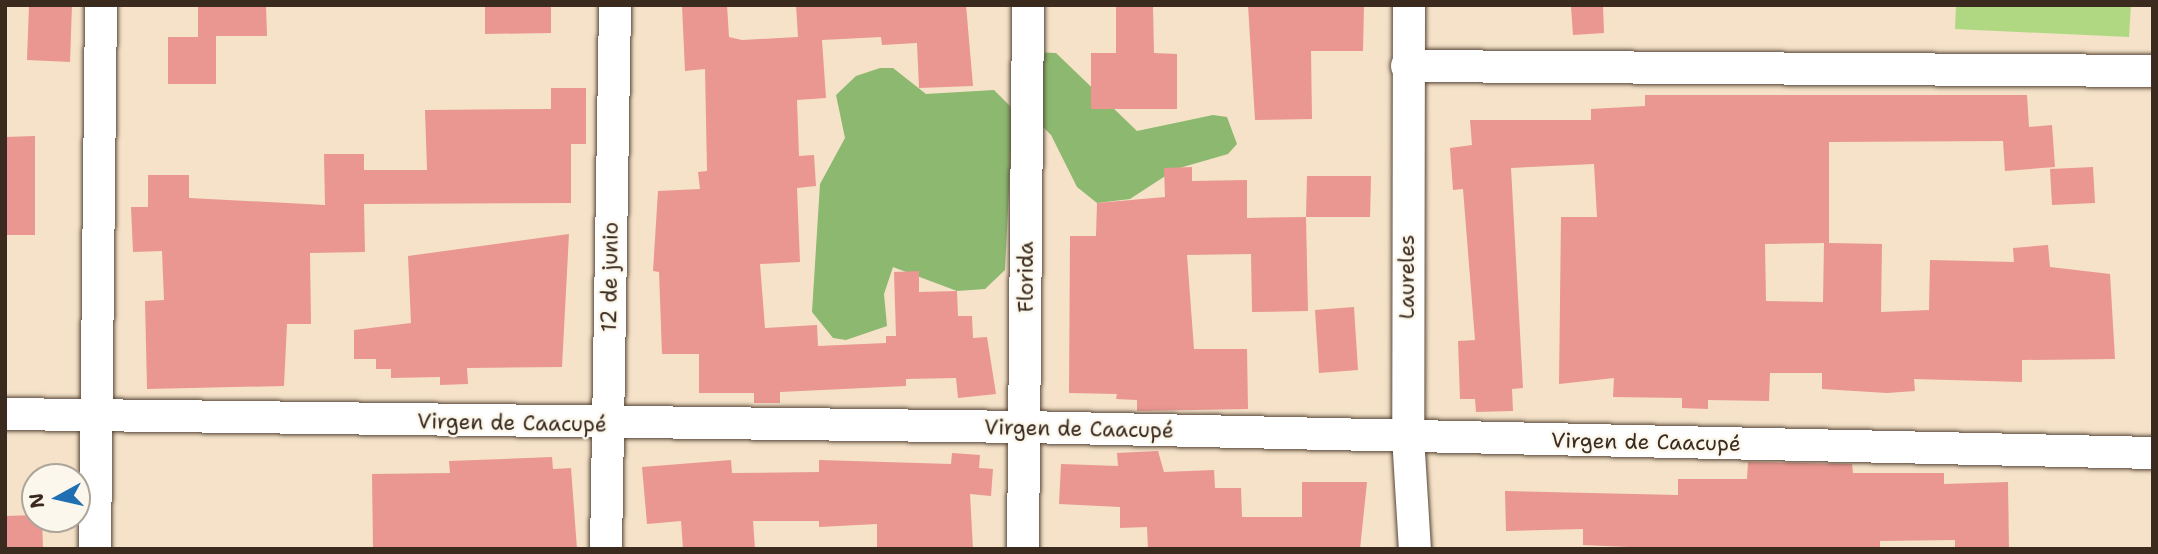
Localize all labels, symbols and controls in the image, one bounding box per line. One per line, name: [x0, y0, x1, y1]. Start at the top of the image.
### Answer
street label: 12 de junio: [596, 222, 624, 332]
street label: Laureles: [1394, 235, 1420, 319]
street label: Florida: [1013, 241, 1039, 313]
street label: Virgen de Caacupé: [417, 409, 607, 437]
street label: Virgen de Caacupé: [984, 415, 1174, 443]
street label: Virgen de Caacupé: [1551, 428, 1741, 456]
north arrow: [21, 463, 91, 533]
text: N: [23, 492, 50, 510]

